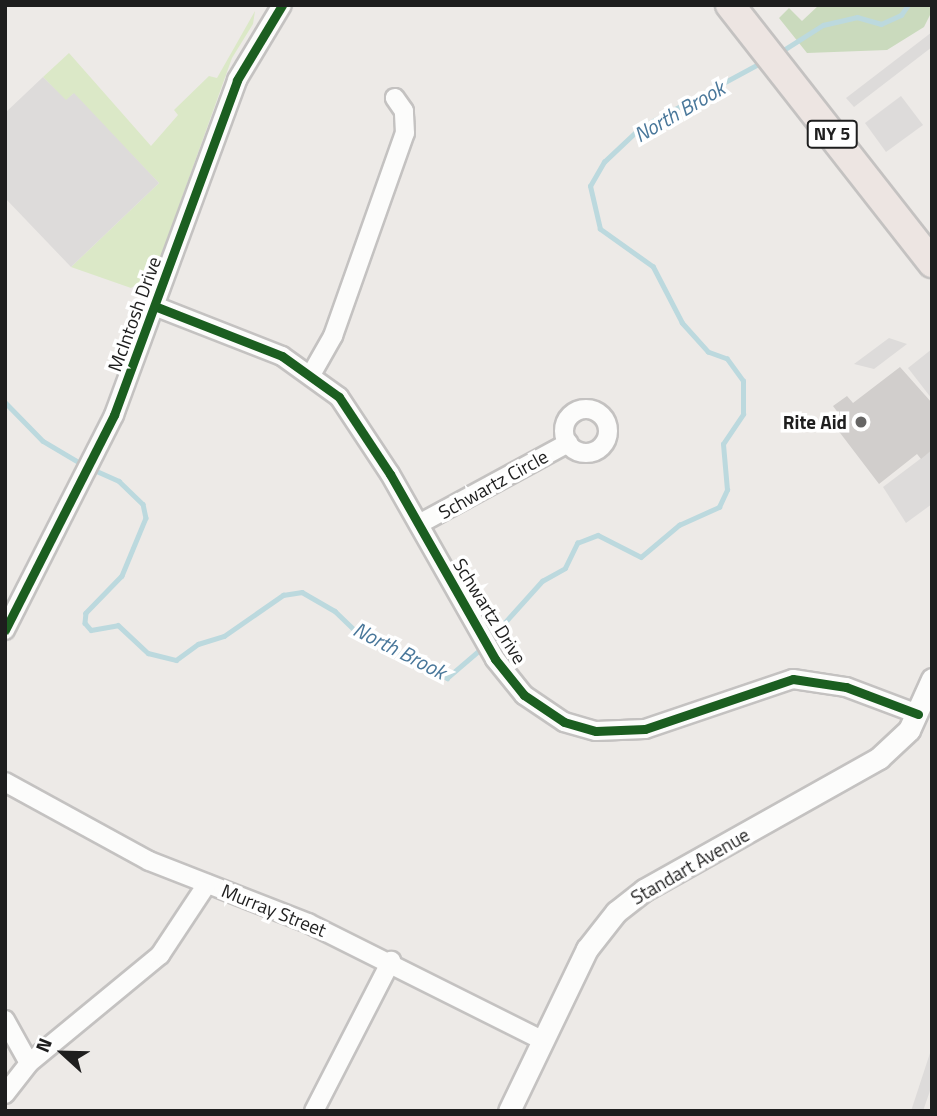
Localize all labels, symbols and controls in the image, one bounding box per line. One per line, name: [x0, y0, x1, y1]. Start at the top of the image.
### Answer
water label: North Brook: [629, 75, 729, 147]
road number: NY 5: [806, 119, 858, 148]
street label: McIntosh Drive: [103, 254, 165, 374]
place label: Rite Aid: [783, 411, 847, 433]
marker: Rite Aid: [853, 414, 869, 430]
street label: Schwartz Circle: [434, 445, 552, 523]
street label: Schwartz Drive: [448, 554, 532, 668]
water label: North Brook: [350, 616, 450, 684]
street label: Standart Avenue: [627, 823, 753, 909]
street label: Murray Street: [218, 879, 330, 941]
north arrow: [28, 1018, 98, 1088]
text: N: [27, 1033, 59, 1056]

